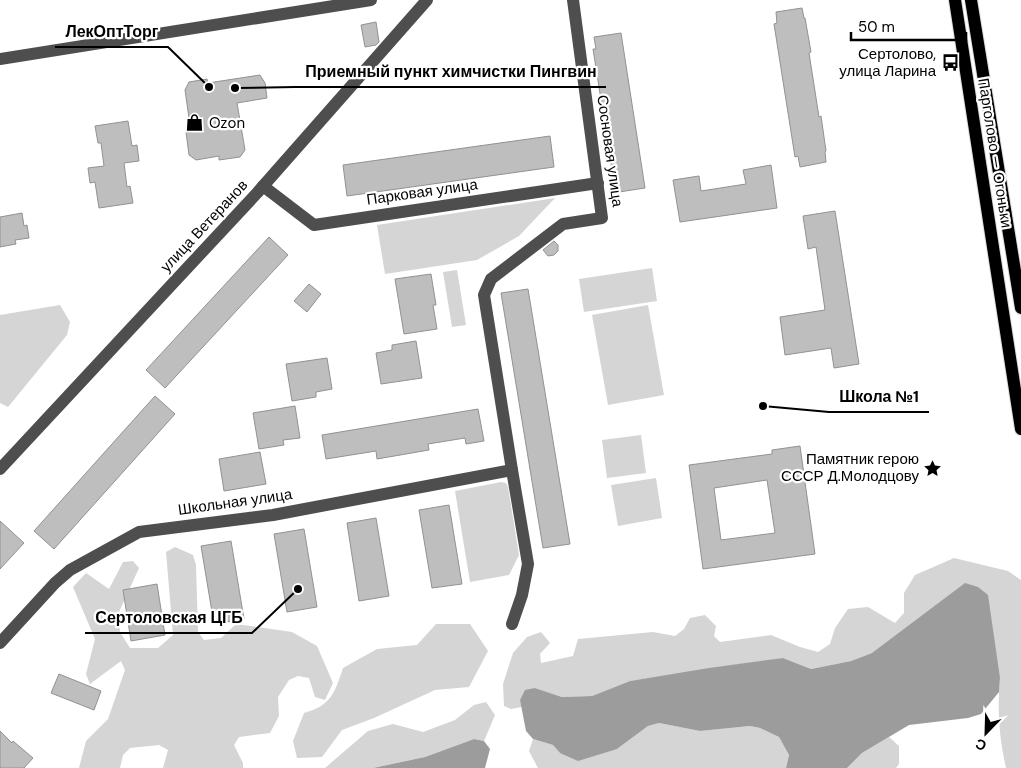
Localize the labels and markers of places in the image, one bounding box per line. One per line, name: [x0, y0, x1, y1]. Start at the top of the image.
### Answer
callout: ЛекОптТорг: [55, 16, 168, 47]
place label: Сертолово, улица Ларина: [839, 44, 937, 81]
bus stop icon: Сертолово, улица Ларина: [940, 53, 960, 73]
callout: Приемный пункт химчистки Пингвин: [295, 56, 606, 87]
shop icon: Ozon: [185, 113, 205, 133]
place label: Ozon: [209, 113, 245, 133]
callout: Школа №1: [829, 381, 929, 412]
place label: Памятник герою СССР Д.Молодцову: [781, 449, 919, 486]
place icon: Памятник герою СССР Д.Молодцову: [923, 458, 943, 478]
callout: Сертоловская ЦГБ: [85, 602, 252, 633]

